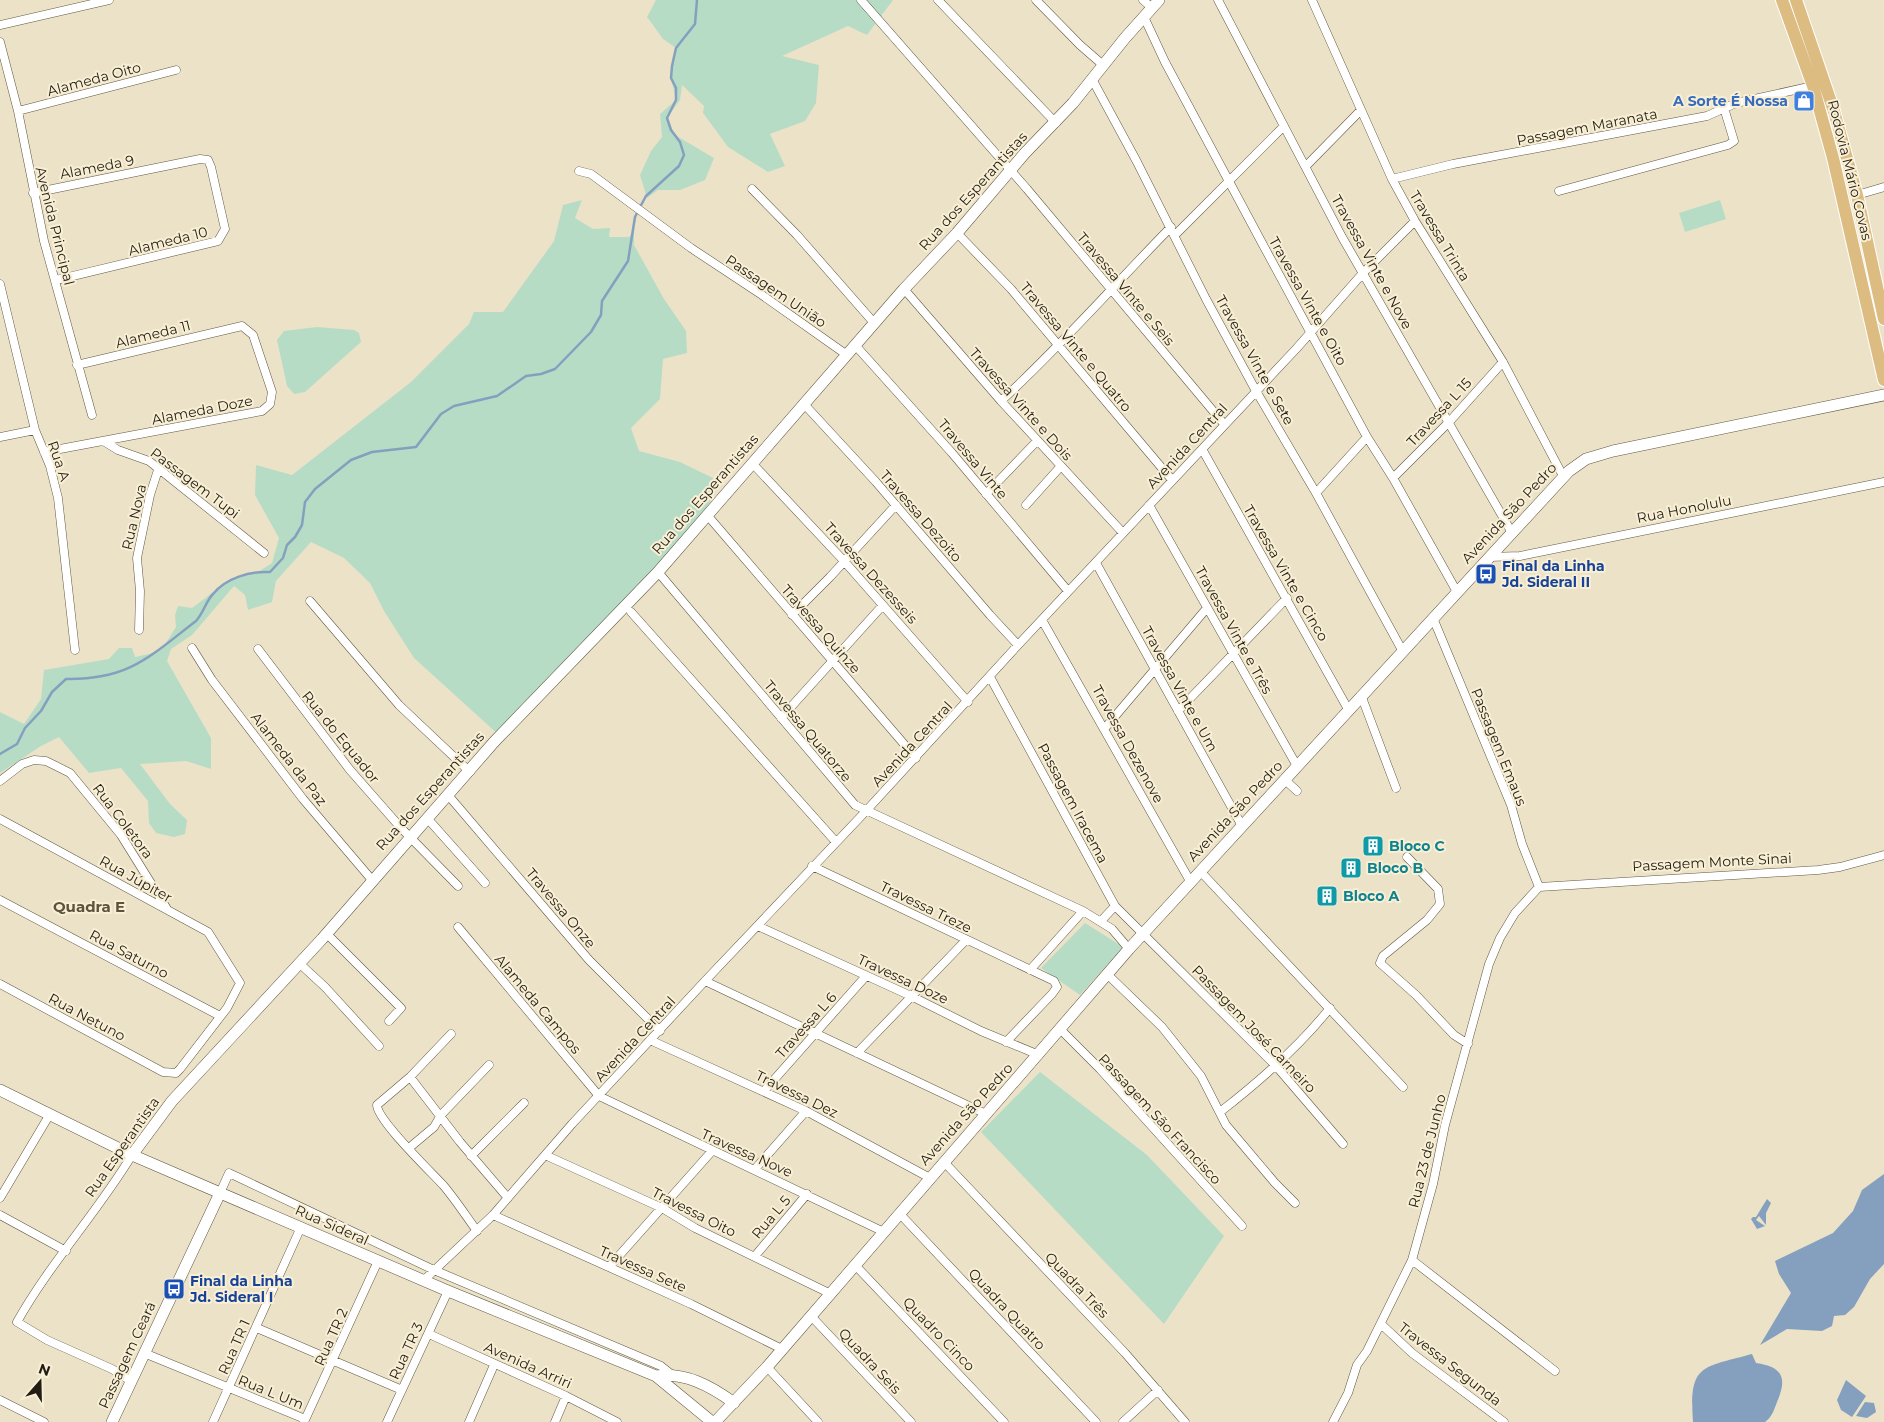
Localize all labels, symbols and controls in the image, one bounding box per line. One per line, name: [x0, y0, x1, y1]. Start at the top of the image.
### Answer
street label: Alameda Oito: [45, 58, 143, 100]
shop icon: A Sorte É Nossa: [1792, 89, 1816, 113]
place label: A Sorte É Nossa: [1672, 92, 1788, 110]
street label: Rodovia Mário Covas: [1824, 98, 1876, 242]
street label: Passagem Maranata: [1515, 105, 1659, 149]
street label: Rua dos Esperantistas: [915, 128, 1031, 254]
street label: Alameda 9: [58, 151, 136, 183]
street label: Avenida Principal: [32, 165, 78, 287]
street label: Travessa Trinta: [1406, 187, 1474, 285]
street label: Travessa Vinte e Nove: [1328, 192, 1416, 332]
street label: Alameda 10: [126, 222, 210, 260]
street label: Travessa Vinte e Seis: [1073, 229, 1179, 349]
street label: Travessa Vinte e Oito: [1265, 233, 1351, 369]
street label: Passagem União: [722, 251, 830, 332]
street label: Travessa Vinte e Quatro: [1016, 278, 1136, 416]
street label: Travessa Vinte e Sete: [1212, 292, 1298, 428]
street label: Alameda 11: [114, 316, 192, 352]
street label: Travessa Vinte e Dois: [966, 344, 1076, 464]
street label: Travessa L 15: [1403, 374, 1475, 450]
street label: Alameda Doze: [150, 391, 254, 429]
street label: Avenida Central: [1143, 399, 1231, 493]
street label: Travessa Vinte: [935, 416, 1011, 502]
street label: Rua dos Esperantistas: [648, 430, 762, 558]
street label: Rua A: [44, 438, 75, 484]
street label: Passagem Tupi: [147, 444, 243, 522]
street label: Avenida São Pedro: [1458, 459, 1561, 567]
street label: Travessa Dezoito: [876, 466, 966, 566]
street label: Rua Nova: [118, 482, 150, 552]
street label: Rua Honolulu: [1635, 491, 1733, 527]
street label: Travessa Vinte e Cinco: [1240, 502, 1333, 645]
street label: Travessa Dezesseis: [821, 518, 921, 628]
place label: Final da Linha Jd. Sideral II: [1501, 557, 1605, 591]
bus stop icon: Final da Linha Jd. Sideral II: [1474, 562, 1498, 586]
street label: Travessa Vinte e Três: [1191, 563, 1277, 697]
street label: Travessa Quinze: [777, 581, 865, 677]
street label: Travessa Vinte e Um: [1138, 623, 1222, 755]
street label: Travessa Quatorze: [760, 677, 856, 785]
street label: Travessa Dezenove: [1088, 682, 1168, 806]
street label: Passagem Emaus: [1467, 686, 1531, 809]
street label: Rua do Equador: [298, 687, 384, 787]
street label: Avenida Central: [868, 697, 956, 791]
street label: Alameda da Paz: [247, 709, 331, 809]
street label: Rua dos Esperantistas: [372, 728, 488, 854]
street label: Passagem Iracema: [1034, 740, 1112, 866]
street label: Avenida São Pedro: [1184, 757, 1287, 865]
street label: Rua Coletora: [89, 780, 157, 862]
building icon: Bloco C: [1361, 834, 1385, 858]
place label: Bloco C: [1389, 837, 1445, 855]
street label: Passagem Monte Sinai: [1632, 849, 1792, 875]
street label: Rua Júpiter: [96, 852, 176, 907]
building icon: Bloco B: [1339, 856, 1363, 880]
place label: Bloco B: [1367, 859, 1423, 877]
street label: Travessa Onze: [522, 864, 600, 952]
street label: Travessa Treze: [877, 877, 975, 937]
building icon: Bloco A: [1315, 884, 1339, 908]
place label: Bloco A: [1343, 887, 1399, 905]
district label: Quadra E: [53, 897, 125, 916]
street label: Rua Saturno: [86, 926, 172, 983]
street label: Alameda Campos: [491, 950, 585, 1058]
street label: Travessa Doze: [855, 950, 951, 1008]
street label: Passagem José Carneiro: [1188, 961, 1320, 1097]
street label: Travessa L 6: [772, 988, 841, 1062]
street label: Rua Netuno: [45, 989, 129, 1045]
street label: Avenida Central: [591, 992, 679, 1086]
street label: Passagem São Francisco: [1095, 1050, 1225, 1188]
street label: Avenida São Pedro: [915, 1059, 1017, 1169]
street label: Travessa Dez: [753, 1066, 841, 1122]
street label: Rua 23 de Junho: [1404, 1092, 1450, 1210]
street label: Rua Esperantista: [81, 1093, 163, 1201]
street label: Travessa Nove: [698, 1125, 796, 1181]
street label: Travessa Oito: [649, 1183, 739, 1241]
street label: Rua L 5: [748, 1192, 794, 1242]
street label: Rua Sideral: [292, 1201, 372, 1249]
street label: Travessa Sete: [597, 1242, 689, 1296]
street label: Quadra Três: [1041, 1248, 1113, 1322]
street label: Quadra Quatro: [965, 1264, 1050, 1354]
place label: Final da Linha Jd. Sideral I: [189, 1272, 293, 1306]
bus stop icon: Final da Linha Jd. Sideral I: [162, 1277, 186, 1301]
street label: Quadro Cinco: [899, 1293, 979, 1375]
street label: Passagem Ceará: [94, 1299, 160, 1411]
street label: Rua TR 2: [310, 1305, 352, 1369]
street label: Rua TR 1: [214, 1317, 254, 1377]
street label: Travessa Segunda: [1395, 1318, 1505, 1410]
street label: Rua TR 3: [385, 1319, 427, 1383]
street label: Quadra Seis: [835, 1324, 905, 1398]
street label: Avenida Arriri: [481, 1338, 575, 1392]
north arrow: [15, 1357, 65, 1407]
text: N: [36, 1359, 53, 1380]
street label: Rua L Um: [235, 1371, 307, 1413]

